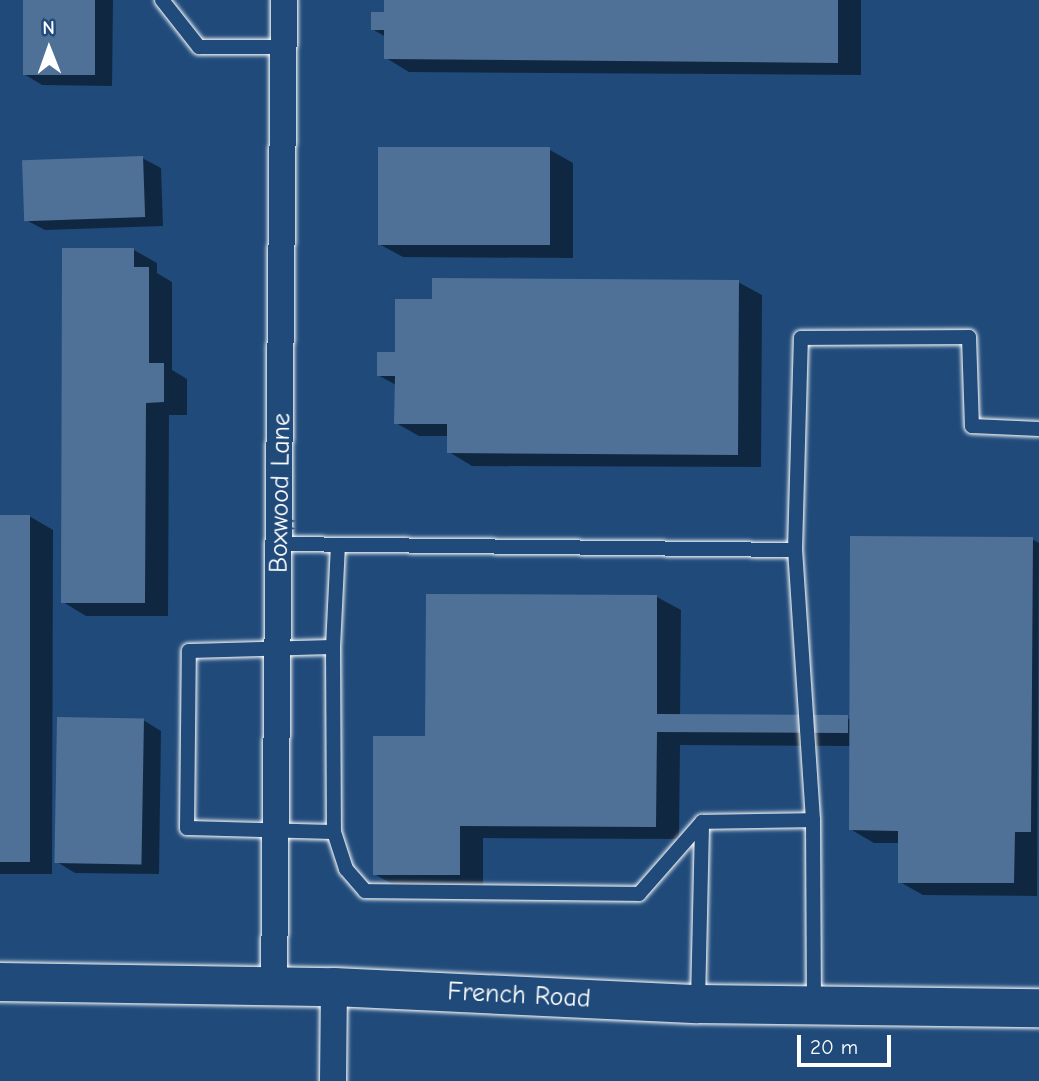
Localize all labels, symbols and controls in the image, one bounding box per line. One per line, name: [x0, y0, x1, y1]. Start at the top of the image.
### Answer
north arrow: [14, 14, 84, 84]
text: N: [42, 17, 55, 39]
street label: Boxwood Lane: [264, 413, 298, 573]
street label: French Road: [447, 977, 591, 1015]
scale bar: [801, 1021, 895, 1066]
text: 20 m: [810, 1035, 858, 1059]

